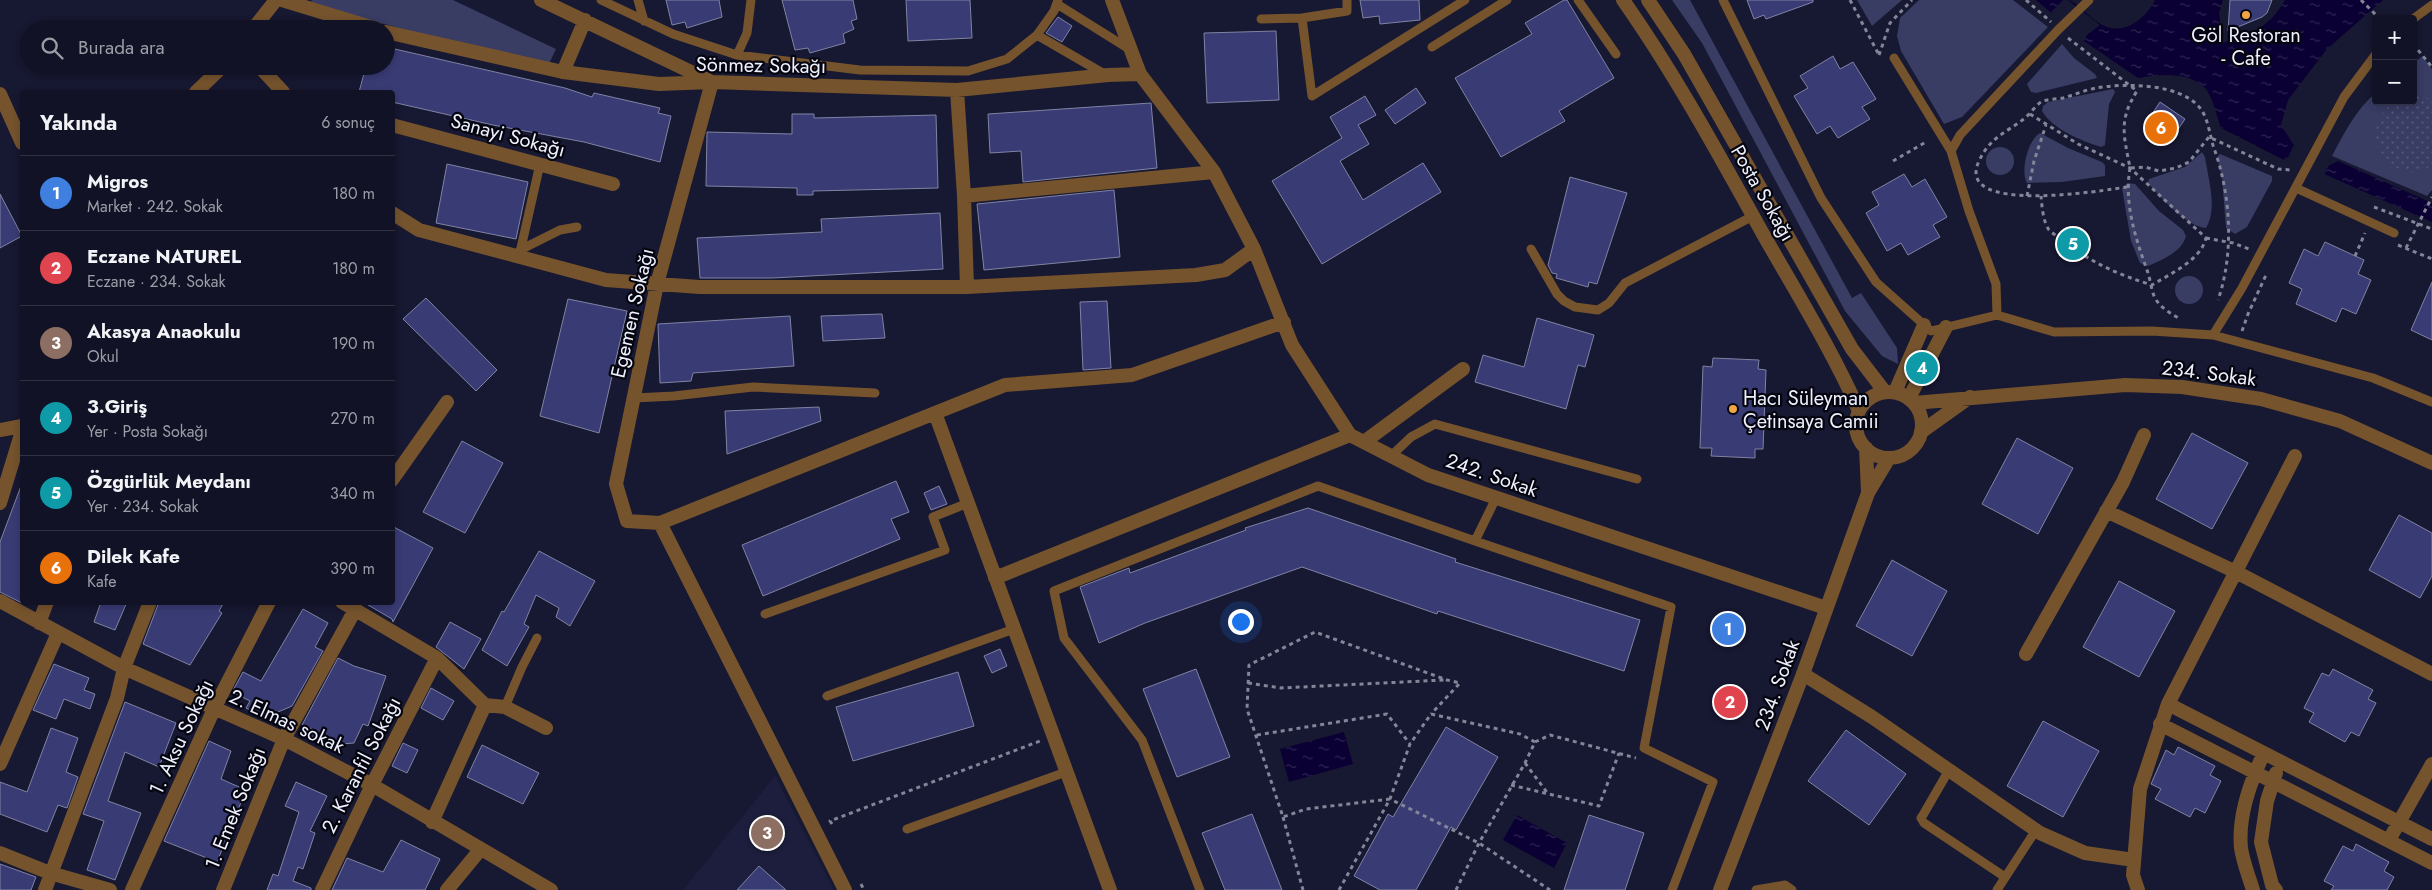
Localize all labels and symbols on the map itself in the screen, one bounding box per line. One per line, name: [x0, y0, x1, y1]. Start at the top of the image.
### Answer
marker: Göl Restoran - Cafe: [2240, 9, 2252, 21]
place label: Göl Restoran - Cafe: [2191, 21, 2301, 73]
street label: Sönmez Sokağı: [696, 50, 826, 81]
street label: Sanayi Sokağı: [447, 106, 568, 165]
pin: 6: [2145, 109, 2177, 147]
street label: Posta Sokağı: [1723, 140, 1802, 247]
pin: 5: [2057, 225, 2089, 263]
street label: Egemen Sokağı: [604, 246, 661, 381]
pin: 4: [1906, 349, 1938, 387]
street label: 234. Sokak: [2160, 353, 2258, 394]
place label: Hacı Süleyman Çetinsaya Camii: [1743, 384, 1879, 436]
marker: Hacı Süleyman Çetinsaya Camii: [1727, 403, 1739, 415]
street label: 242. Sokak: [1442, 446, 1542, 505]
your location: [1228, 609, 1254, 635]
pin: 1: [1712, 610, 1744, 648]
street label: 234. Sokak: [1748, 635, 1807, 735]
street label: 1. Aksu Sokağı: [142, 675, 221, 800]
street label: 2. Elmas sokak: [224, 682, 349, 761]
pin: 2: [1714, 683, 1746, 721]
street label: 2. Karanfil Sokağı: [315, 692, 408, 839]
street label: 1. Emek Sokağı: [198, 743, 273, 874]
pin: 3: [751, 814, 783, 852]

